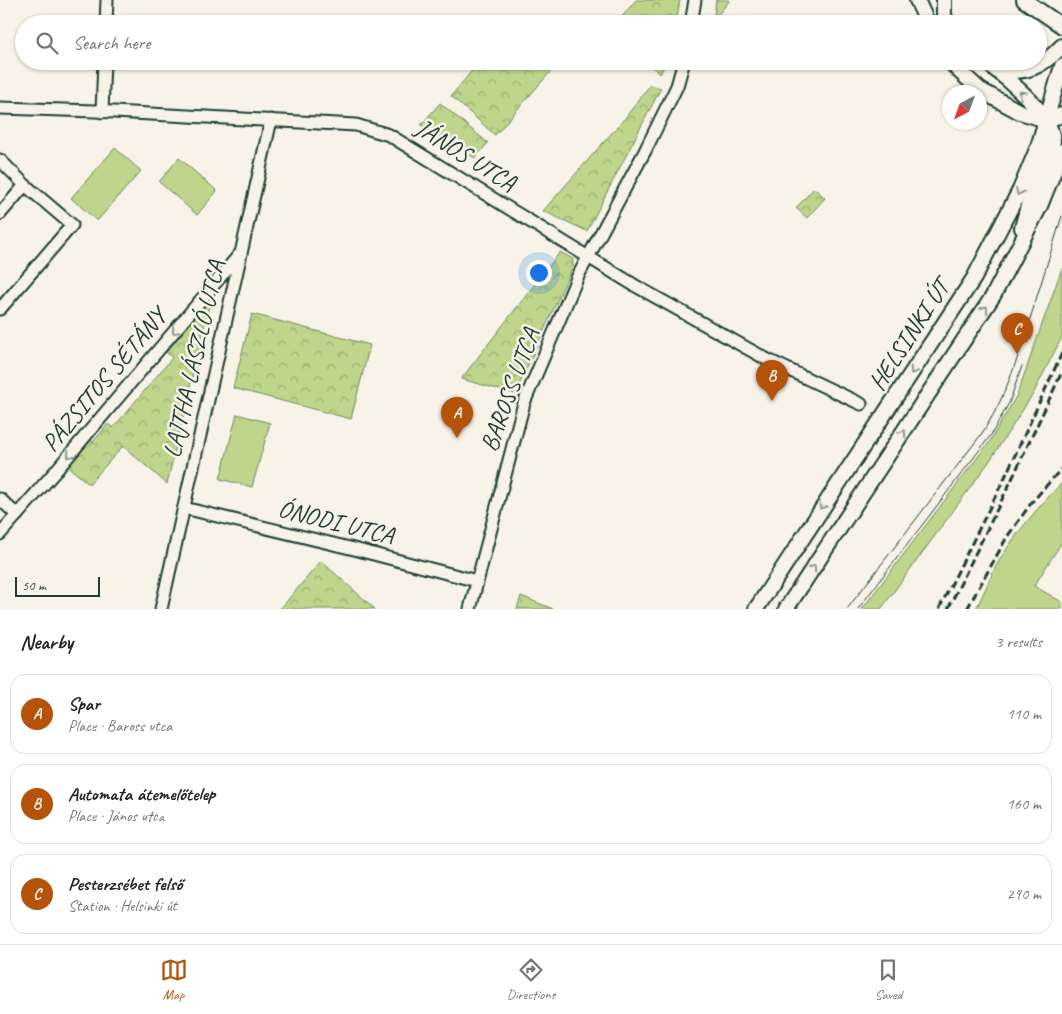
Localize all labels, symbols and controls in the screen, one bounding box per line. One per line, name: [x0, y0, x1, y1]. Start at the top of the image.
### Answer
search box: [15, 15, 1047, 70]
icon: search: [33, 29, 61, 57]
text: Search here: [73, 31, 150, 55]
north arrow: [942, 85, 987, 130]
one-way arrow: [1018, 91, 1027, 100]
street label: JÁNOS UTCA: [409, 111, 523, 199]
one-way arrow: [1015, 187, 1025, 196]
street label: LAJTHA LÁSZLÓ UTCA: [156, 257, 232, 461]
your location: [526, 260, 552, 286]
street label: HELSINKI ÚT: [861, 269, 960, 397]
street label: PÁZSITOS SÉTÁNY: [35, 299, 176, 458]
one-way arrow: [979, 305, 988, 314]
pin: C: [1001, 313, 1033, 354]
street label: BAROSS UTCA: [473, 323, 547, 456]
one-way arrow: [171, 326, 180, 335]
pin: B: [756, 360, 788, 401]
one-way arrow: [910, 366, 919, 375]
pin: A: [441, 397, 473, 438]
one-way arrow: [897, 429, 906, 438]
one-way arrow: [66, 450, 75, 459]
street label: ÓNODI UTCA: [275, 492, 399, 552]
one-way arrow: [819, 501, 829, 510]
one-way arrow: [807, 565, 816, 574]
scale bar: [15, 574, 100, 597]
text: 50 m: [22, 577, 46, 594]
text: Nearby: [20, 629, 73, 655]
text: 3 results: [995, 632, 1042, 652]
text: Spar: [68, 692, 100, 716]
text: A: [33, 704, 41, 724]
text: 110 m: [1007, 704, 1041, 724]
text: Place · Baross utca: [68, 716, 172, 736]
text: Automata átemelőtelep: [68, 782, 215, 806]
text: B: [33, 794, 41, 814]
text: 160 m: [1007, 794, 1041, 814]
text: Place · János utca: [68, 806, 164, 826]
text: Pesterzsébet felső: [68, 872, 182, 896]
text: C: [33, 884, 41, 904]
text: 290 m: [1007, 884, 1041, 904]
text: Station · Helsinki út: [68, 896, 177, 916]
tab: Map: [160, 956, 188, 1003]
tab: Directions: [507, 956, 555, 1003]
tab: Saved: [874, 956, 902, 1003]

